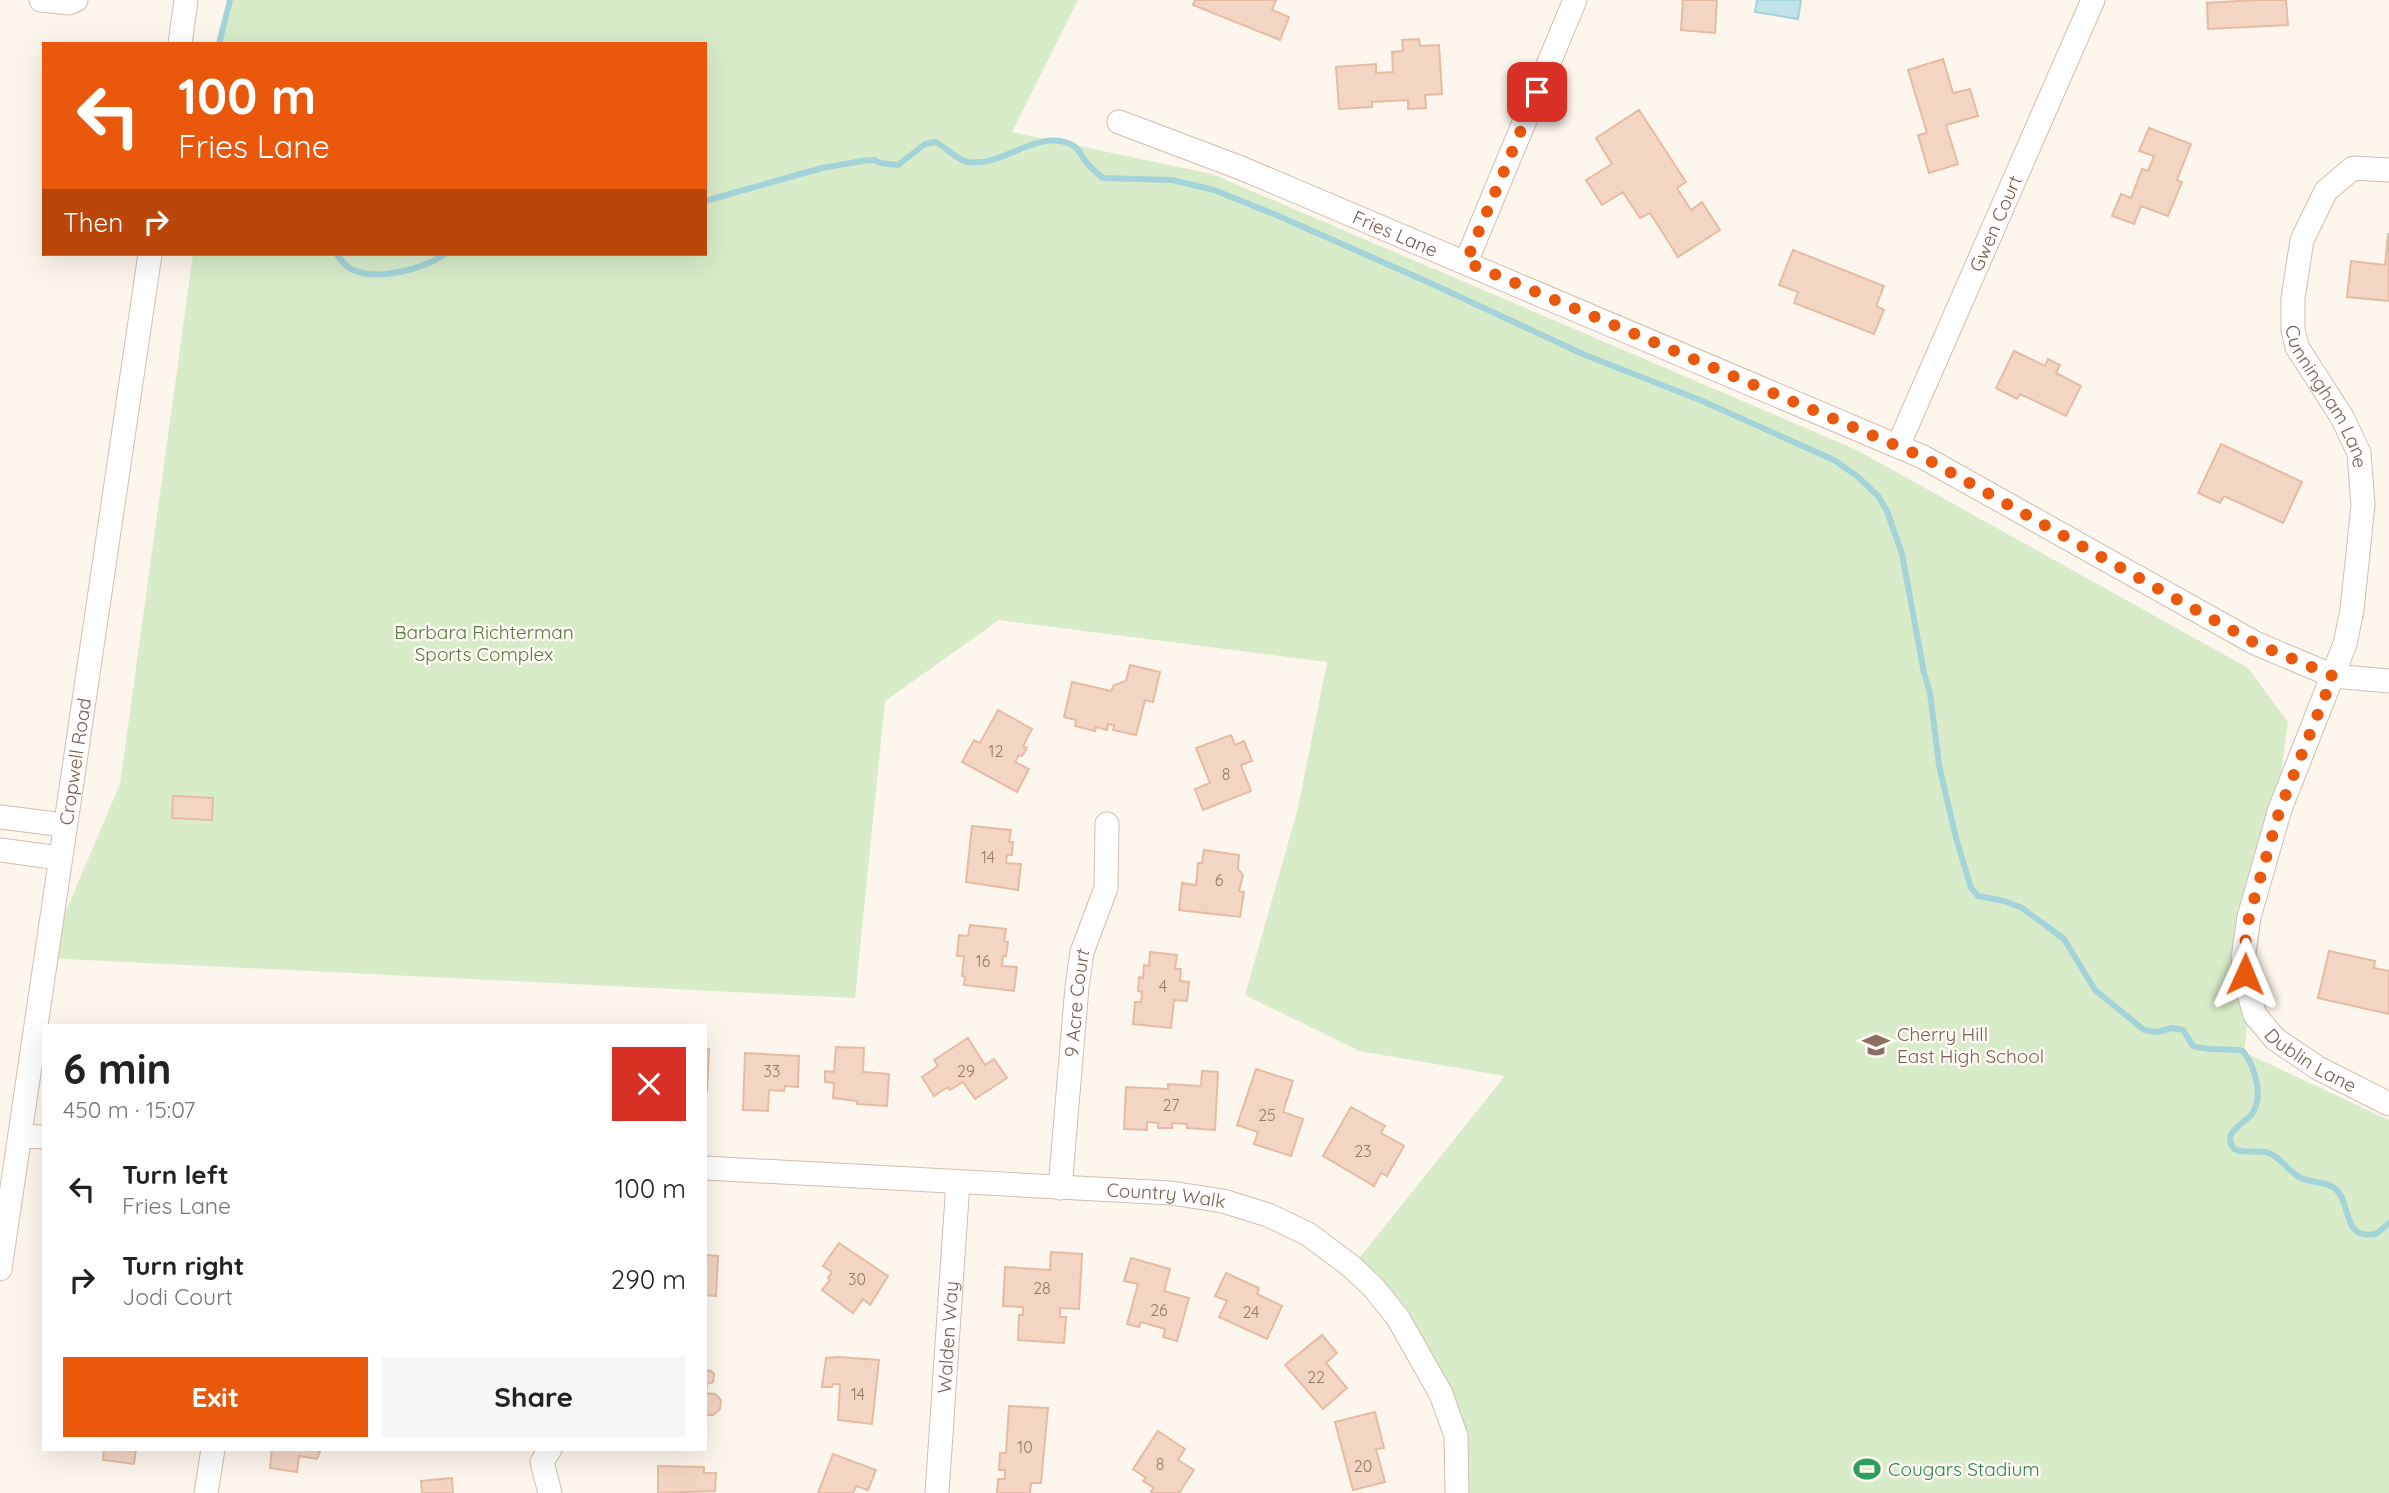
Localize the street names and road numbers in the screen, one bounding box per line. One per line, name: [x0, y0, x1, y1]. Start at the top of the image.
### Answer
street label: Gwen Court: [1964, 171, 2027, 275]
street label: Fries Lane: [1349, 205, 1442, 262]
street label: Cunningham Lane: [2280, 322, 2372, 469]
street label: Cropwell Road: [54, 696, 96, 827]
street label: 9 Acre Court: [1059, 944, 1094, 1058]
street label: Dublin Lane: [2259, 1023, 2361, 1098]
street label: Country Walk: [1106, 1178, 1227, 1213]
street label: Walden Way: [932, 1280, 963, 1394]

